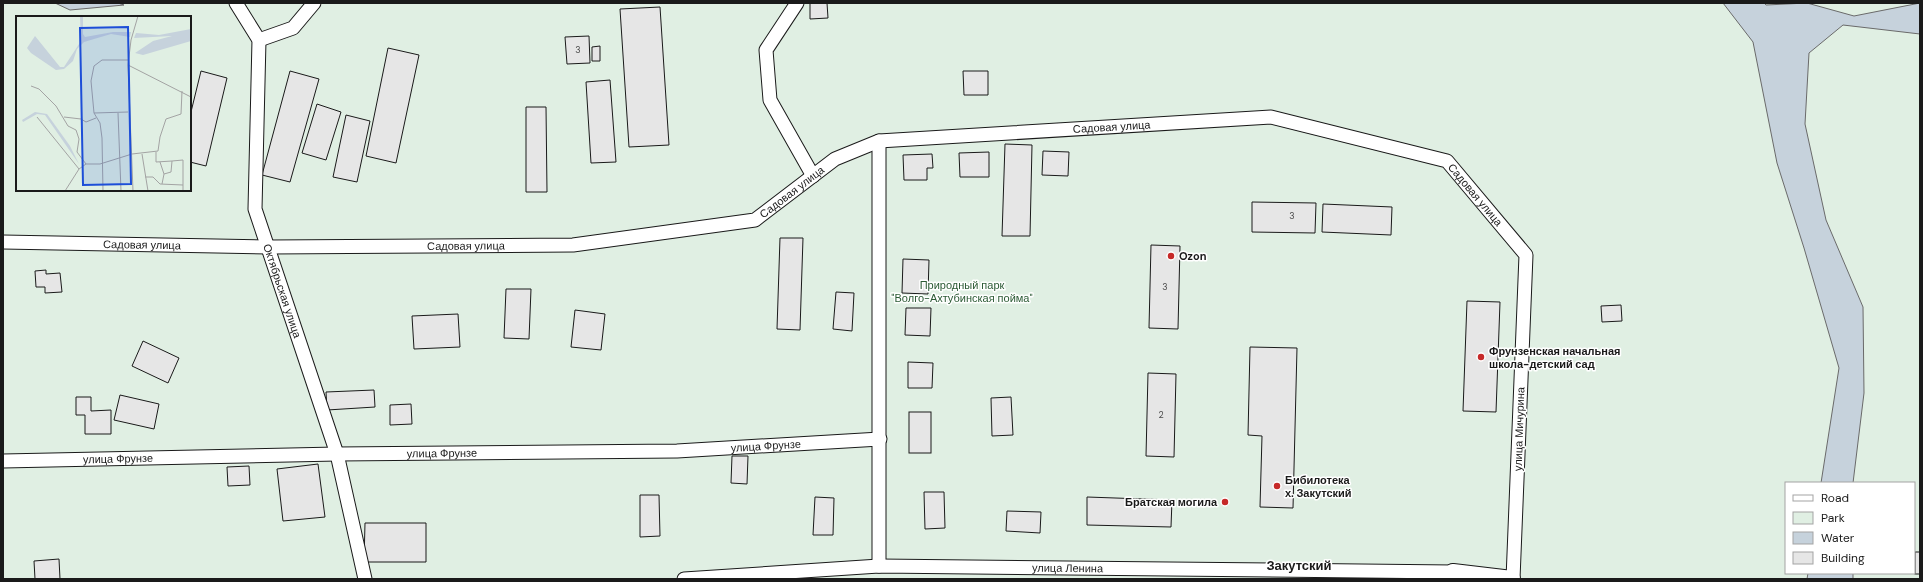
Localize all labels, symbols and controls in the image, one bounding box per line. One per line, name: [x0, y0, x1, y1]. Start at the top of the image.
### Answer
inset map: [16, 16, 191, 191]
house number: 3: [575, 44, 581, 56]
street label: Садовая улица: [1072, 117, 1152, 136]
street label: Садовая улица: [1445, 160, 1506, 230]
street label: Садовая улица: [757, 162, 828, 221]
house number: 3: [1289, 210, 1295, 222]
street label: Садовая улица: [103, 237, 182, 252]
street label: Садовая улица: [427, 238, 506, 253]
street label: Октябрьская улица: [260, 242, 305, 341]
place label: Ozon: [1179, 249, 1207, 263]
marker: Ozon: [1166, 251, 1176, 261]
park label: Природный парк "Волго-Ахтубинская пойма": [891, 278, 1033, 305]
house number: 3: [1162, 281, 1168, 293]
place label: Фрунзенская начальная школа-детский сад: [1489, 344, 1620, 371]
marker: Фрунзенская начальная школа-детский сад: [1476, 352, 1486, 362]
street label: улица Мичурина: [1511, 386, 1527, 471]
house number: 2: [1158, 409, 1164, 421]
street label: улица Фрунзе: [730, 437, 801, 455]
street label: улица Фрунзе: [407, 446, 477, 460]
street label: улица Фрунзе: [83, 451, 153, 466]
place label: Бибилотека х. Закутский: [1285, 473, 1352, 500]
marker: Бибилотека х. Закутский: [1272, 481, 1282, 491]
legend: [1785, 482, 1915, 574]
text: Road: [1821, 490, 1849, 506]
place label: Братская могила: [1125, 495, 1218, 509]
marker: Братская могила: [1220, 497, 1230, 507]
text: Park: [1821, 510, 1845, 526]
text: Water: [1821, 530, 1855, 546]
text: Building: [1821, 550, 1865, 566]
district label: Закутский: [1266, 557, 1332, 574]
street label: улица Ленина: [1032, 561, 1104, 575]

